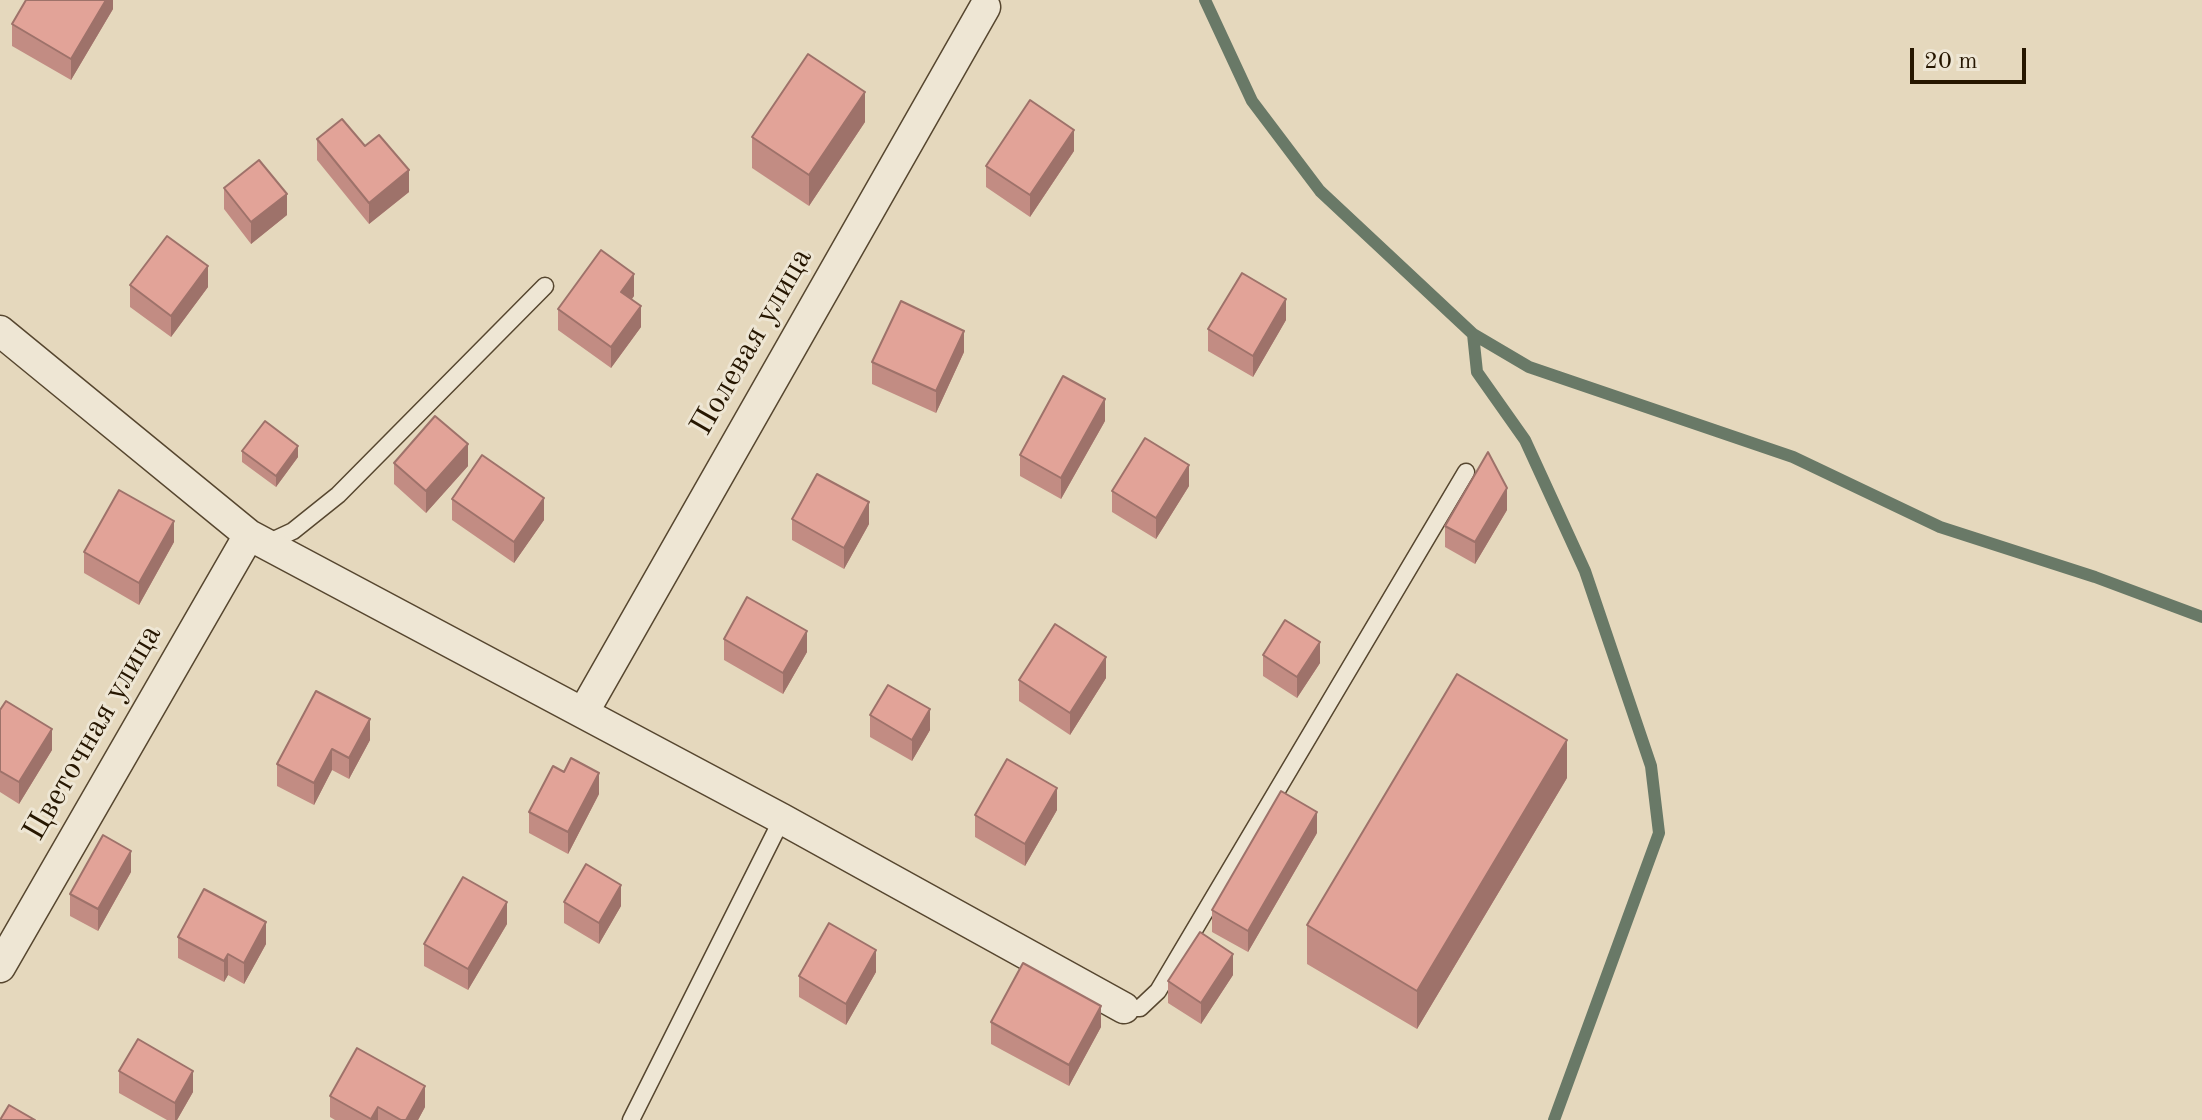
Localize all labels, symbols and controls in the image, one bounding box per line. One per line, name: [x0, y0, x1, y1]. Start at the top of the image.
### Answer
scale bar: [1914, 32, 2030, 82]
text: 20 m: [1924, 50, 1978, 74]
street label: Полевая улица: [683, 241, 821, 443]
street label: Цветочная улица: [16, 618, 170, 848]

